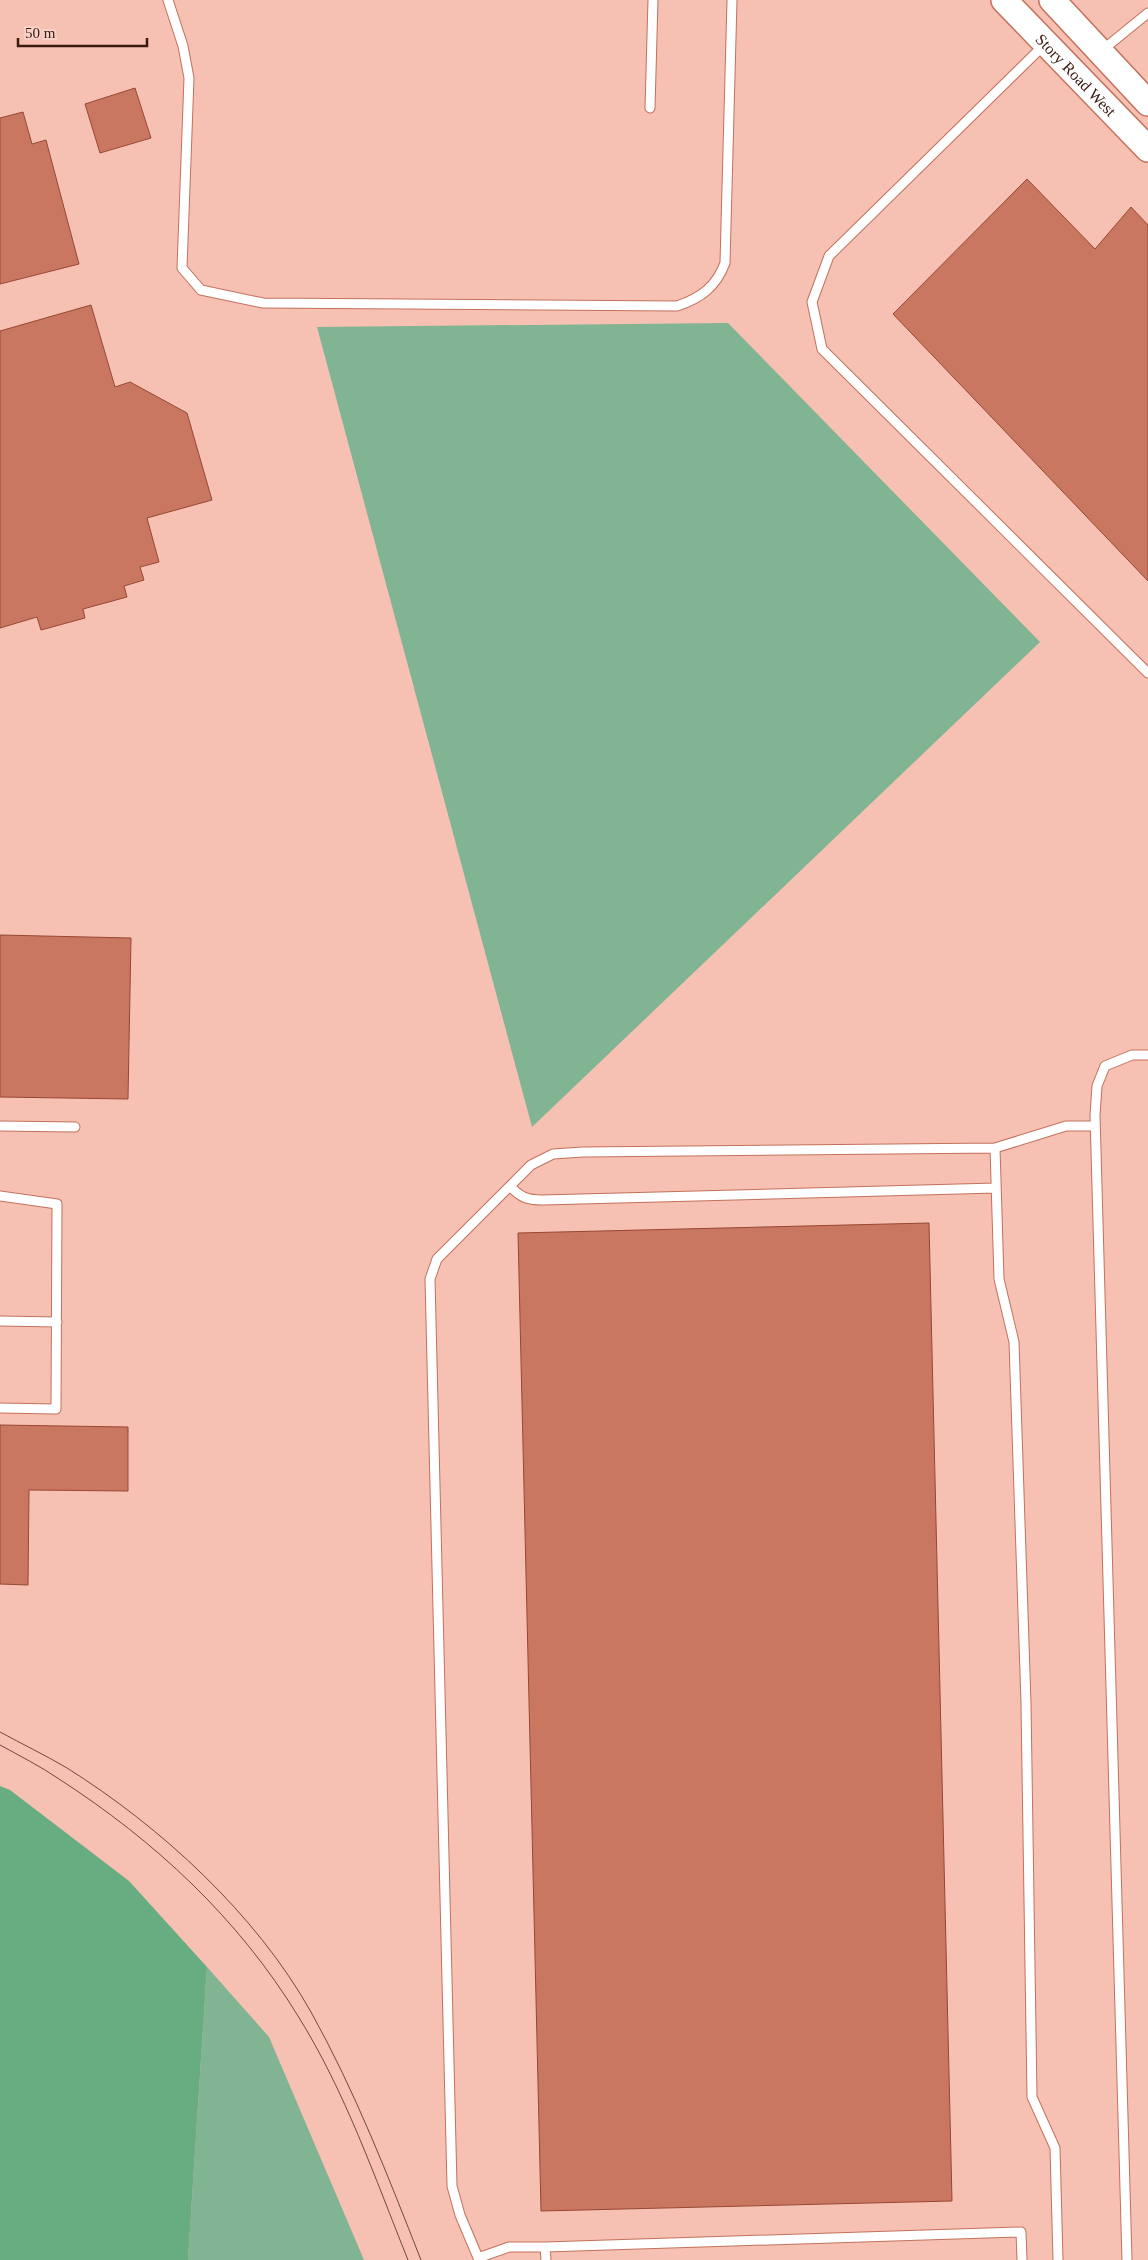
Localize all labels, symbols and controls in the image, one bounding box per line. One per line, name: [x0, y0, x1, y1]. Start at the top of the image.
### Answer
scale bar: [18, 15, 146, 47]
text: 50 m: [25, 25, 56, 41]
street label: Story Road West: [1033, 30, 1120, 120]

